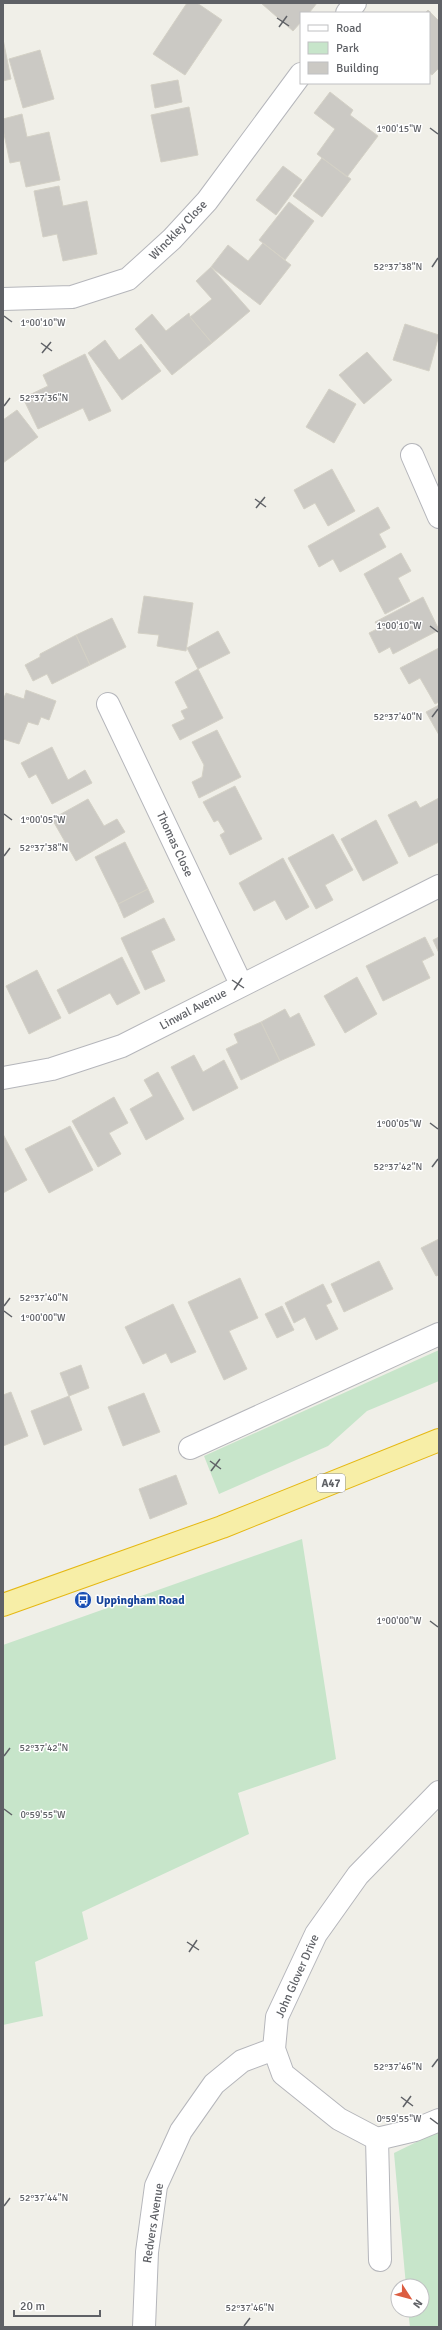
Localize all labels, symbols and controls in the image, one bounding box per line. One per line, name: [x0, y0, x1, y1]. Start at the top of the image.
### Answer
legend: [300, 12, 430, 84]
text: Road: [336, 21, 362, 36]
text: Park: [336, 41, 359, 56]
text: Building: [336, 61, 379, 76]
text: 1°00'15"W: [376, 123, 422, 135]
street label: Winckley Close: [146, 197, 211, 263]
text: 52°37'38"N: [374, 261, 422, 273]
text: 1°00'10"W: [20, 317, 66, 329]
text: 52°37'36"N: [20, 392, 68, 404]
text: 1°00'10"W: [376, 620, 422, 632]
text: 52°37'40"N: [374, 711, 422, 723]
street label: Thomas Close: [153, 809, 196, 879]
text: 1°00'05"W: [20, 814, 66, 826]
text: 52°37'38"N: [20, 842, 68, 854]
street label: Linwal Avenue: [157, 985, 229, 1033]
text: 1°00'05"W: [376, 1118, 422, 1130]
text: 52°37'42"N: [374, 1161, 422, 1173]
text: 52°37'40"N: [20, 1292, 68, 1304]
text: 1°00'00"W: [20, 1312, 66, 1324]
road number: A47: [317, 1474, 345, 1492]
bus stop icon: Uppingham Road: [73, 1590, 93, 1610]
place label: Uppingham Road: [96, 1593, 185, 1608]
text: 1°00'00"W: [376, 1615, 422, 1627]
text: 52°37'42"N: [20, 1742, 68, 1754]
text: 0°59'55"W: [20, 1809, 66, 1821]
street label: John Glover Drive: [272, 1932, 323, 2020]
text: 52°37'46"N: [374, 2061, 422, 2073]
text: 0°59'55"W: [376, 2113, 422, 2125]
street label: Redvers Avenue: [140, 2182, 167, 2264]
text: 52°37'44"N: [20, 2192, 68, 2204]
north arrow: [390, 2278, 430, 2318]
scale bar: [14, 2292, 100, 2318]
text: N: [410, 2297, 425, 2311]
text: 20 m: [20, 2299, 45, 2314]
text: 52°37'46"N: [226, 2302, 274, 2314]

